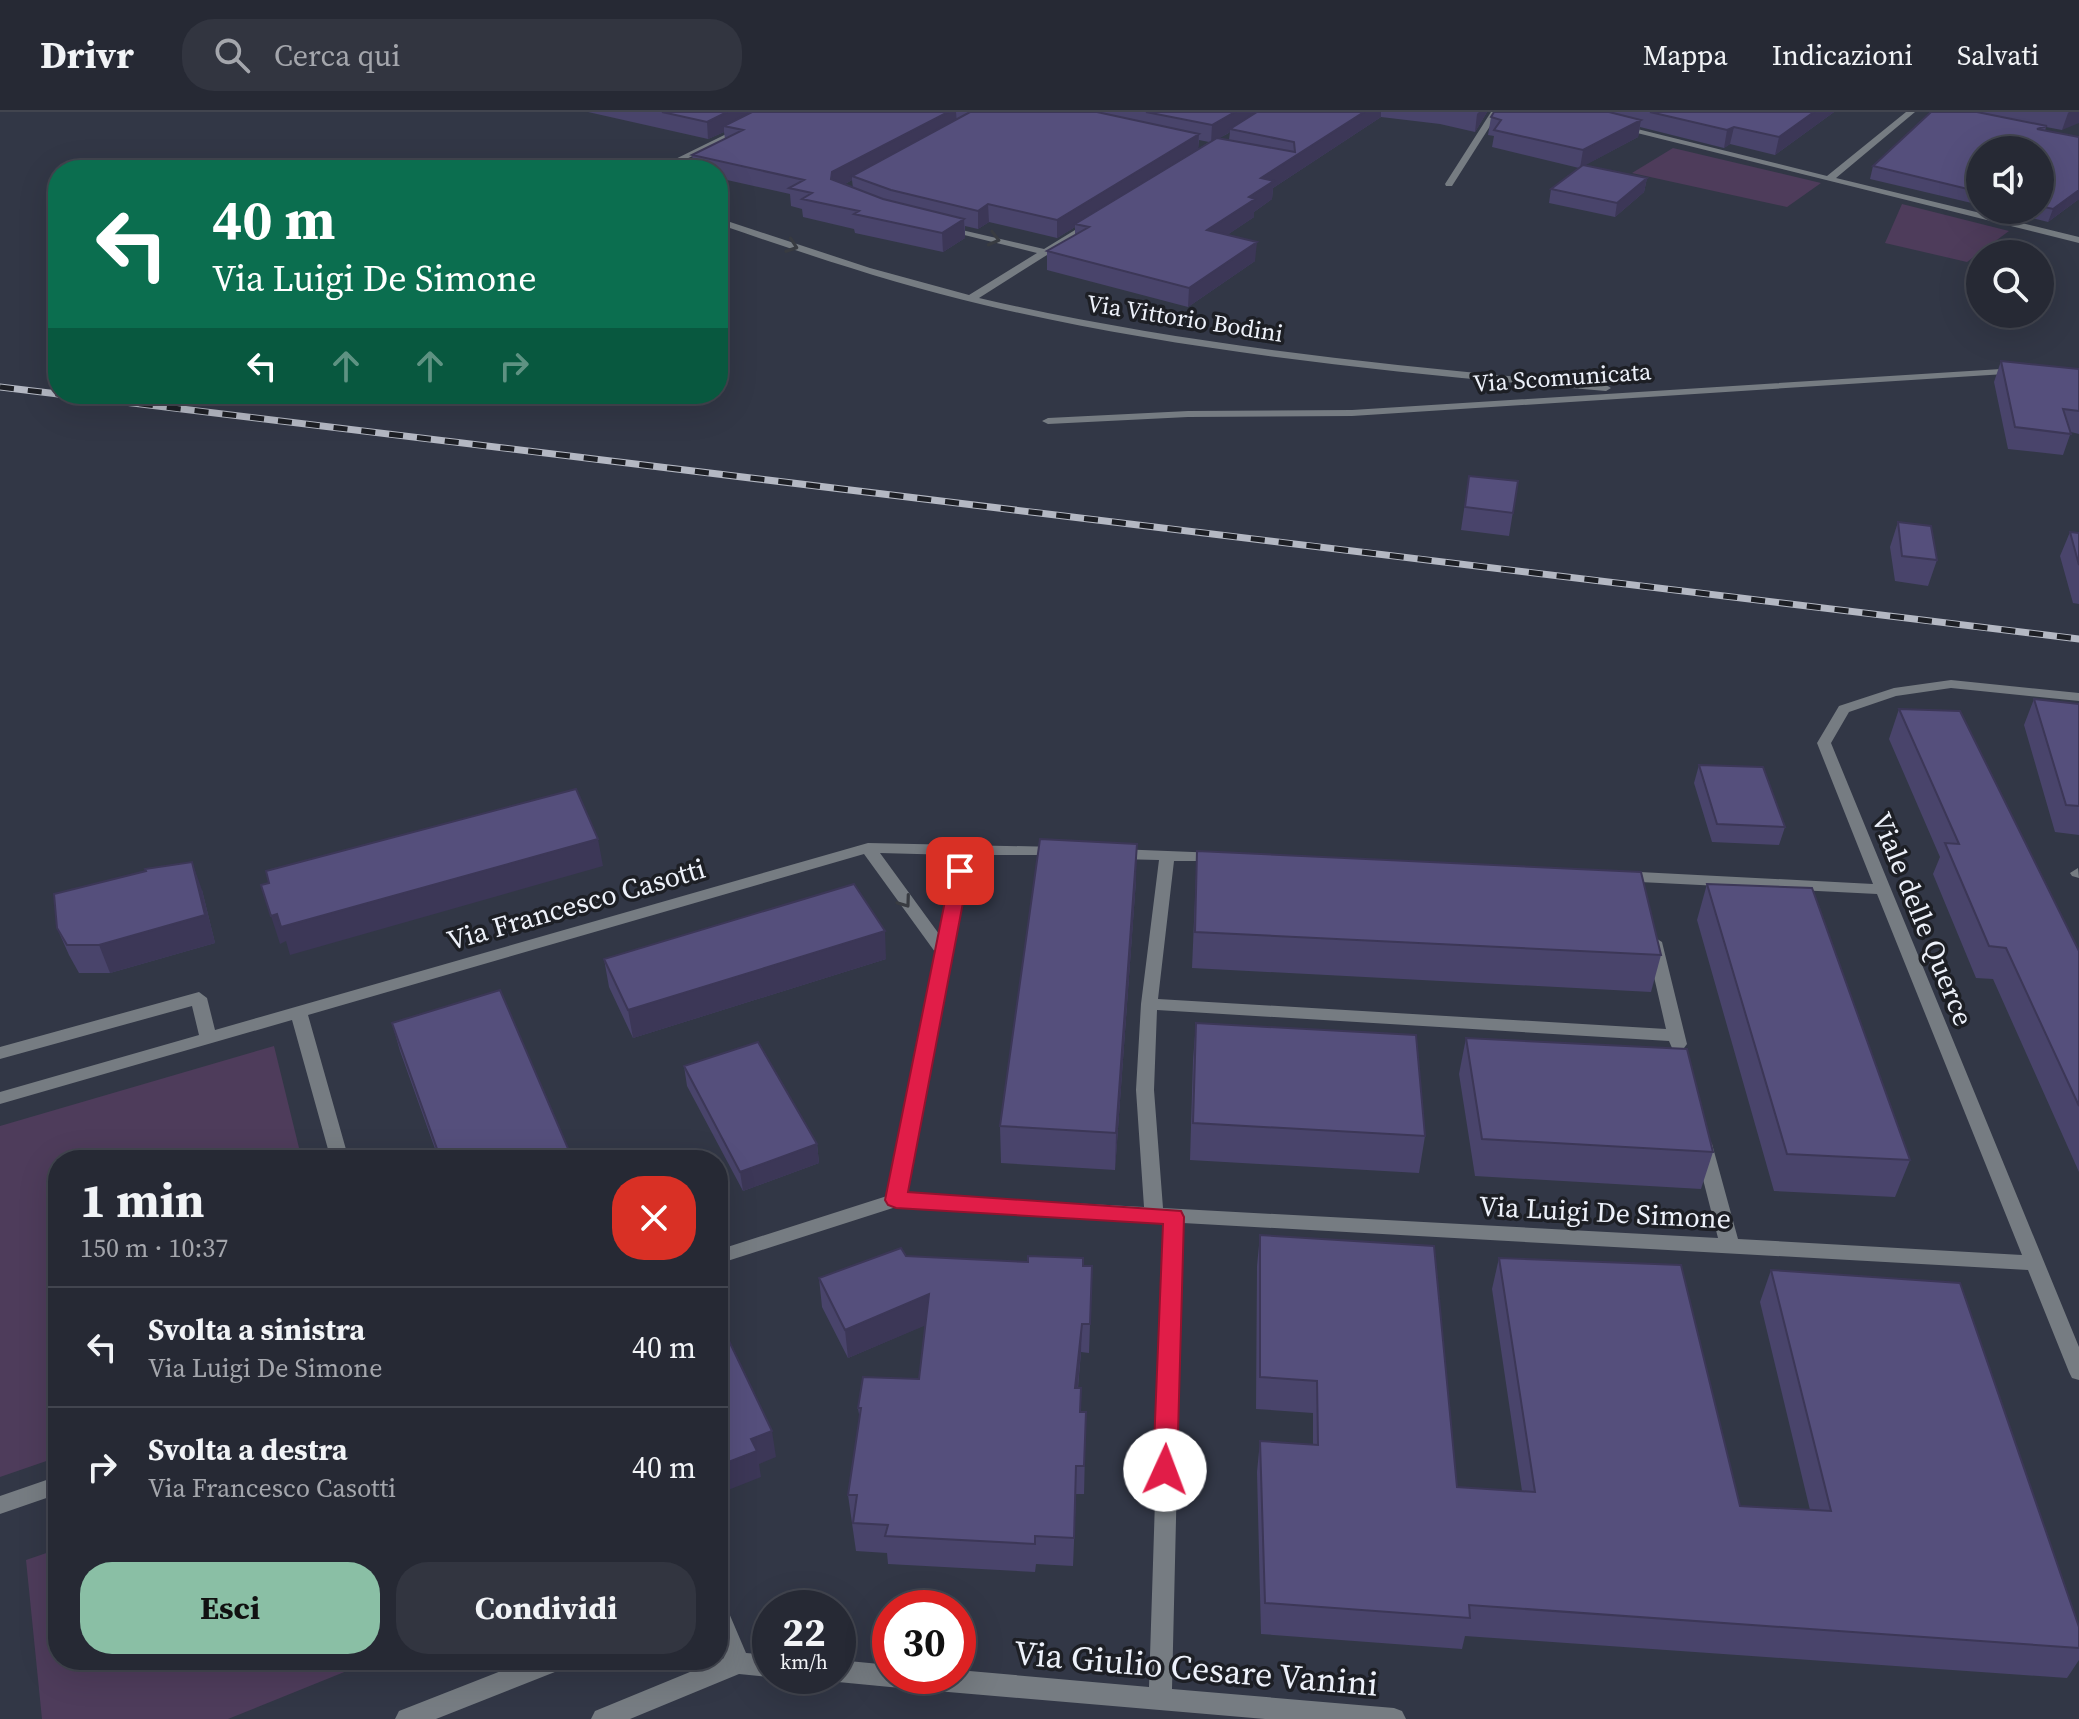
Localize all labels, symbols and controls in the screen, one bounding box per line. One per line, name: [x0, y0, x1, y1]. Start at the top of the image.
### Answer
search box: [182, 19, 742, 91]
text: Drivr: [40, 29, 134, 81]
icon: search: [210, 33, 254, 77]
text: Cerca qui: [274, 35, 401, 76]
text: Mappa: [1643, 36, 1728, 74]
text: Indicazioni: [1772, 36, 1913, 74]
text: Salvati: [1957, 36, 2039, 74]
map controls: [1966, 136, 2054, 328]
button: sound: [1966, 136, 2054, 224]
text: 40 m: [212, 181, 335, 258]
icon: left: [80, 192, 184, 296]
one-way arrow: [986, 230, 1000, 247]
one-way arrow: [784, 237, 798, 253]
button: search: [1966, 240, 2054, 328]
text: Via Luigi De Simone: [212, 254, 537, 303]
street label: Via Vittorio Bodini: [1085, 286, 1285, 350]
icon: left: [240, 344, 284, 388]
icon: ahead: [324, 344, 368, 388]
icon: ahead: [408, 344, 452, 388]
icon: right: [492, 344, 536, 388]
street label: Via Scomunicata: [1472, 354, 1653, 400]
street label: Viale delle Querce: [1863, 807, 1983, 1031]
pin: [926, 837, 994, 905]
street label: Via Francesco Casotti: [442, 849, 710, 959]
icon: arrive: [938, 849, 982, 893]
one-way arrow: [895, 893, 910, 907]
text: 1 min: [80, 1167, 205, 1233]
button: close: [612, 1176, 696, 1260]
street label: Via Luigi De Simone: [1478, 1186, 1732, 1238]
text: 150 m · 10:37: [80, 1230, 228, 1266]
text: Svolta a sinistra: [148, 1309, 365, 1350]
icon: left: [80, 1325, 124, 1369]
text: 40 m: [632, 1327, 696, 1368]
text: Via Luigi De Simone: [148, 1350, 382, 1386]
position arrow: [1123, 1428, 1207, 1512]
text: Svolta a destra: [148, 1429, 348, 1470]
icon: right: [80, 1445, 124, 1489]
text: 40 m: [632, 1447, 696, 1488]
text: Via Francesco Casotti: [148, 1470, 396, 1506]
button: Esci: [80, 1562, 380, 1654]
button: Condividi: [396, 1562, 696, 1654]
speed limit sign: 30: [872, 1590, 976, 1694]
text: 22: [782, 1605, 826, 1659]
street label: Via Giulio Cesare Vanini: [1012, 1629, 1380, 1707]
text: km/h: [780, 1648, 828, 1676]

